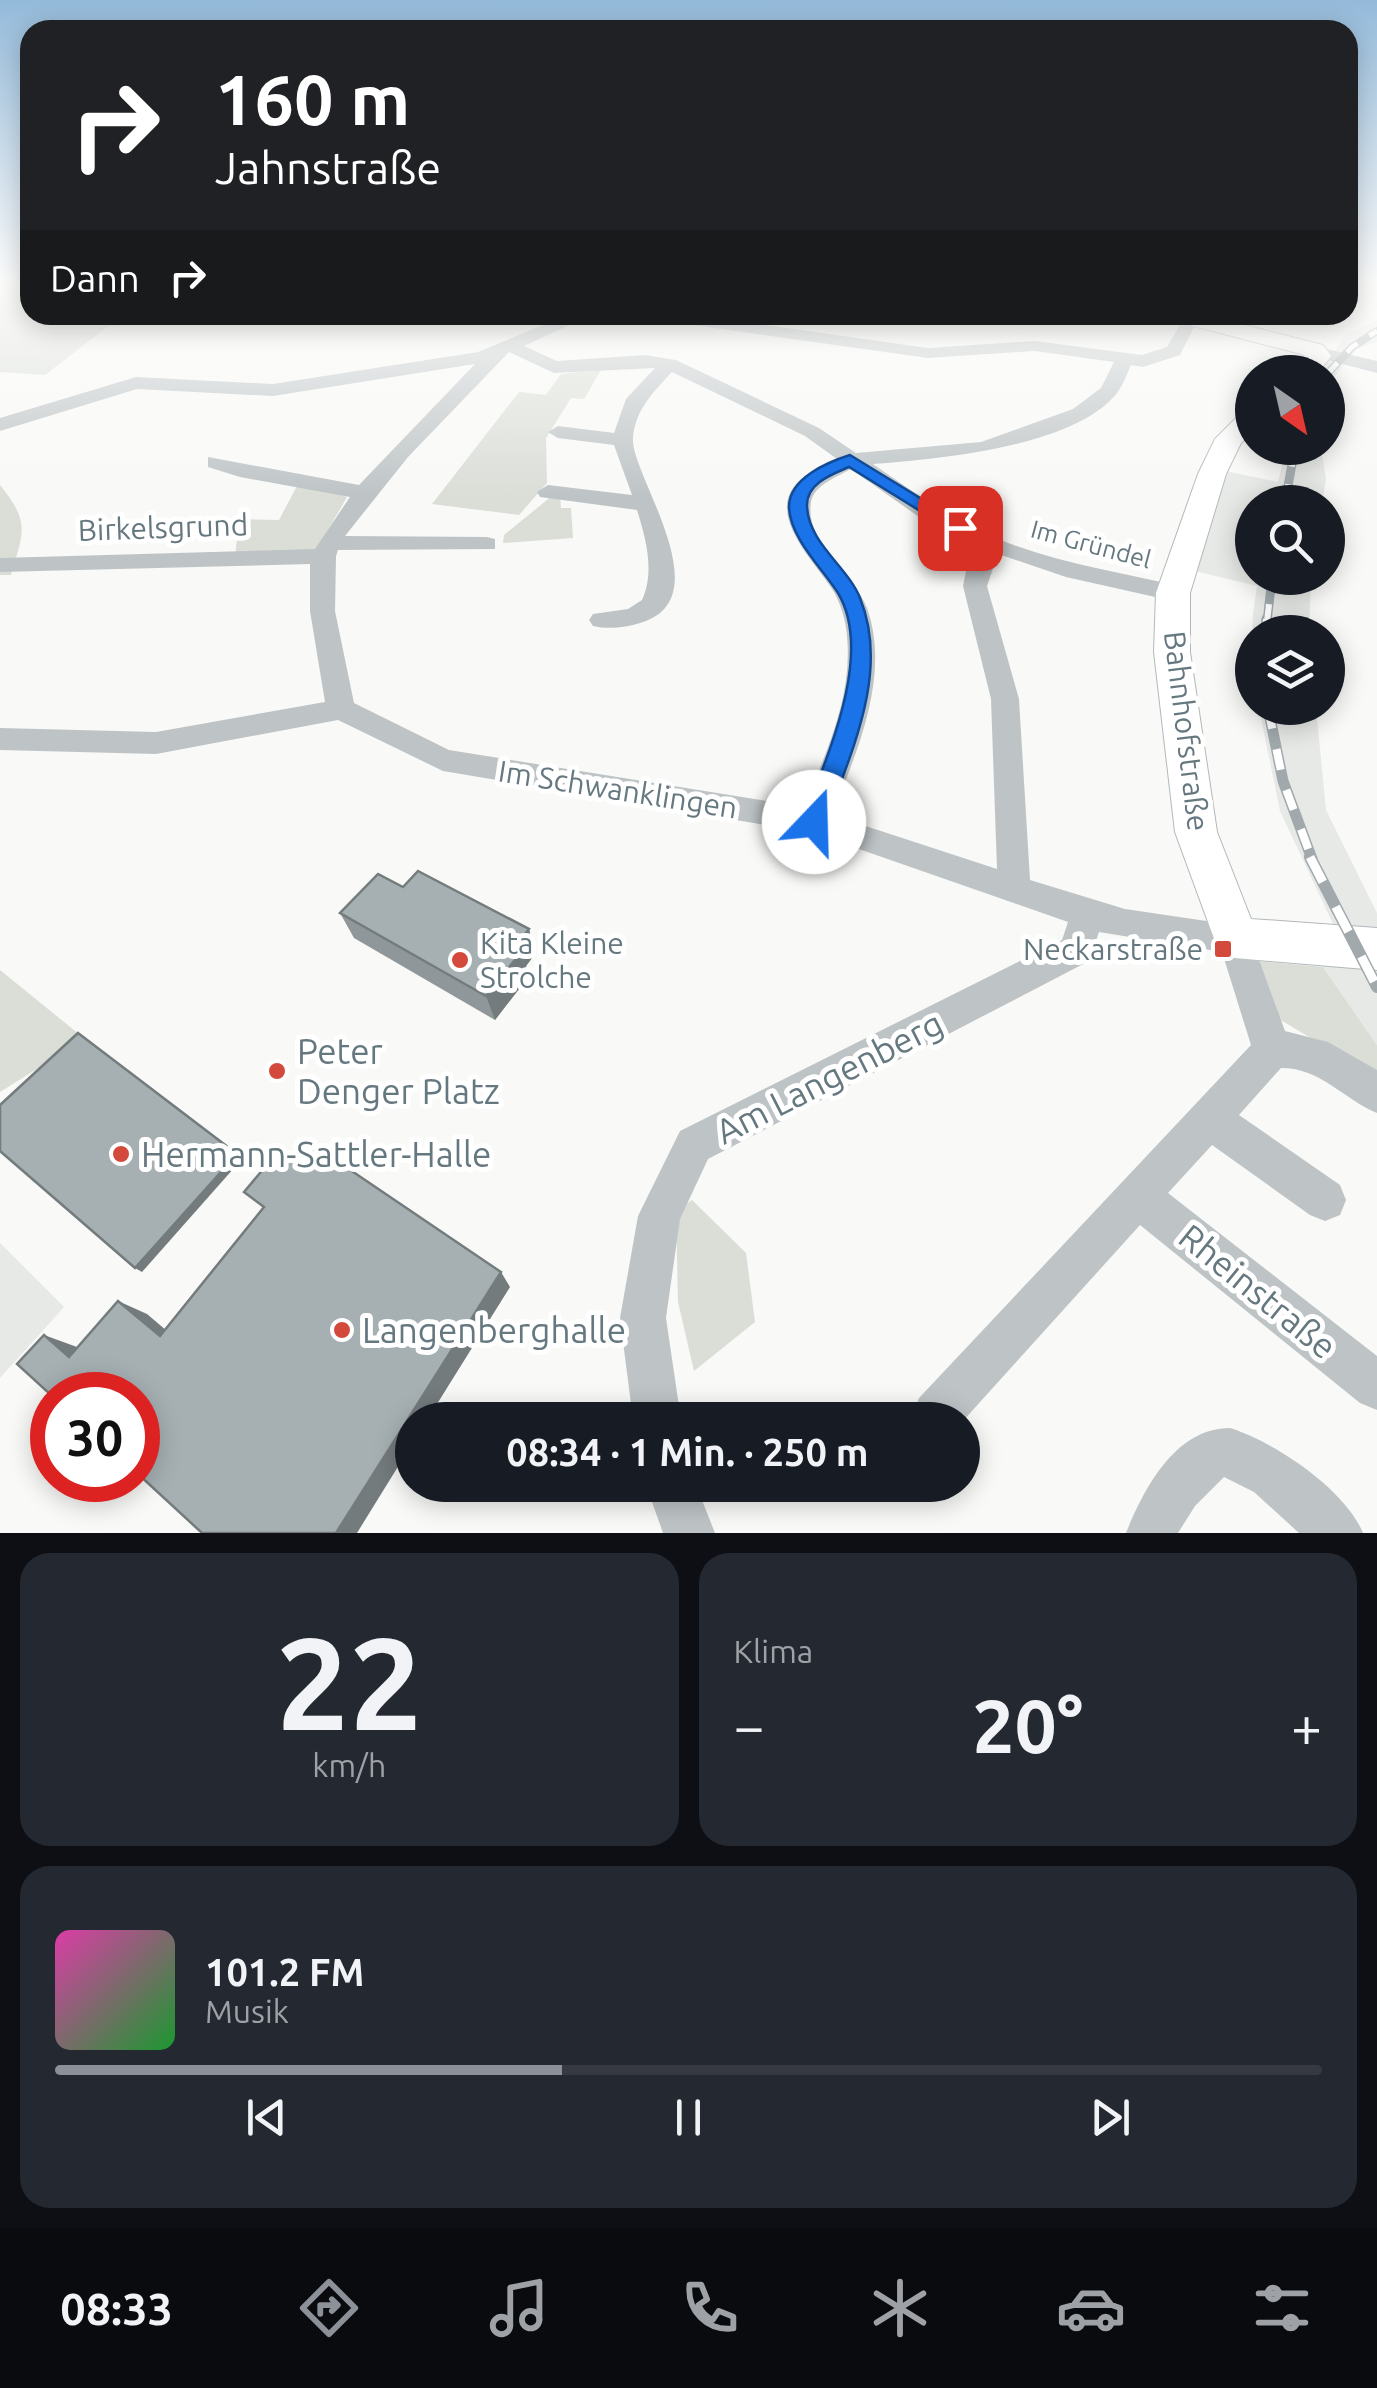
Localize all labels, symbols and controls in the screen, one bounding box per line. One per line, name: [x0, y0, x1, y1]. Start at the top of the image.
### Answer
icon: right: [50, 60, 180, 190]
text: 160 m: [215, 60, 410, 138]
text: Jahnstraße: [215, 142, 441, 193]
icon: right: [160, 250, 215, 305]
text: Dann: [50, 257, 140, 299]
north arrow: [1235, 355, 1345, 465]
map controls: [1235, 355, 1345, 725]
button: search: [1235, 485, 1345, 595]
pin: [918, 486, 1003, 571]
icon: arrive: [933, 501, 988, 556]
street label: Birkelsgrund: [77, 507, 249, 547]
street label: Im Gründel: [1028, 515, 1154, 573]
button: layers: [1235, 615, 1345, 725]
street label: Bahnhofstraße: [1158, 629, 1216, 833]
street label: Im Schwanklingen: [496, 753, 740, 825]
position arrow: [762, 770, 866, 874]
place label: Kita Kleine Strolche: [480, 926, 624, 994]
place label: Neckarstraße: [1023, 932, 1203, 966]
marker: Neckarstraße: [1212, 938, 1234, 960]
marker: Kita Kleine Strolche: [449, 949, 471, 971]
street label: Am Langenberg: [709, 1003, 949, 1151]
place label: Peter Denger Platz: [297, 1031, 500, 1111]
marker: Peter Denger Platz: [266, 1060, 288, 1082]
place label: Hermann-Sattler-Halle: [141, 1134, 491, 1174]
marker: Hermann-Sattler-Halle: [110, 1143, 132, 1165]
street label: Rheinstraße: [1171, 1216, 1345, 1366]
place label: Langenberghalle: [362, 1310, 626, 1350]
marker: Langenberghalle: [331, 1319, 353, 1341]
speed limit sign: 30: [30, 1372, 160, 1502]
text: 08:34 · 1 Min. · 250 m: [506, 1431, 869, 1473]
text: 22: [276, 1609, 423, 1755]
text: Klima: [734, 1633, 813, 1669]
text: 20°: [972, 1683, 1083, 1767]
text: −: [734, 1695, 765, 1756]
text: +: [1291, 1695, 1322, 1756]
text: km/h: [312, 1747, 386, 1783]
text: 101.2 FM: [205, 1951, 364, 1993]
text: Musik: [205, 1993, 289, 2029]
icon: previous: [239, 2090, 294, 2145]
icon: pause: [661, 2090, 716, 2145]
icon: next: [1083, 2090, 1138, 2145]
icon: directions: [294, 2273, 364, 2343]
icon: music: [484, 2273, 554, 2343]
icon: phone: [675, 2273, 745, 2343]
icon: climate: [865, 2273, 935, 2343]
icon: car: [1056, 2273, 1126, 2343]
icon: filters: [1247, 2273, 1317, 2343]
text: 08:33: [60, 2283, 173, 2334]

